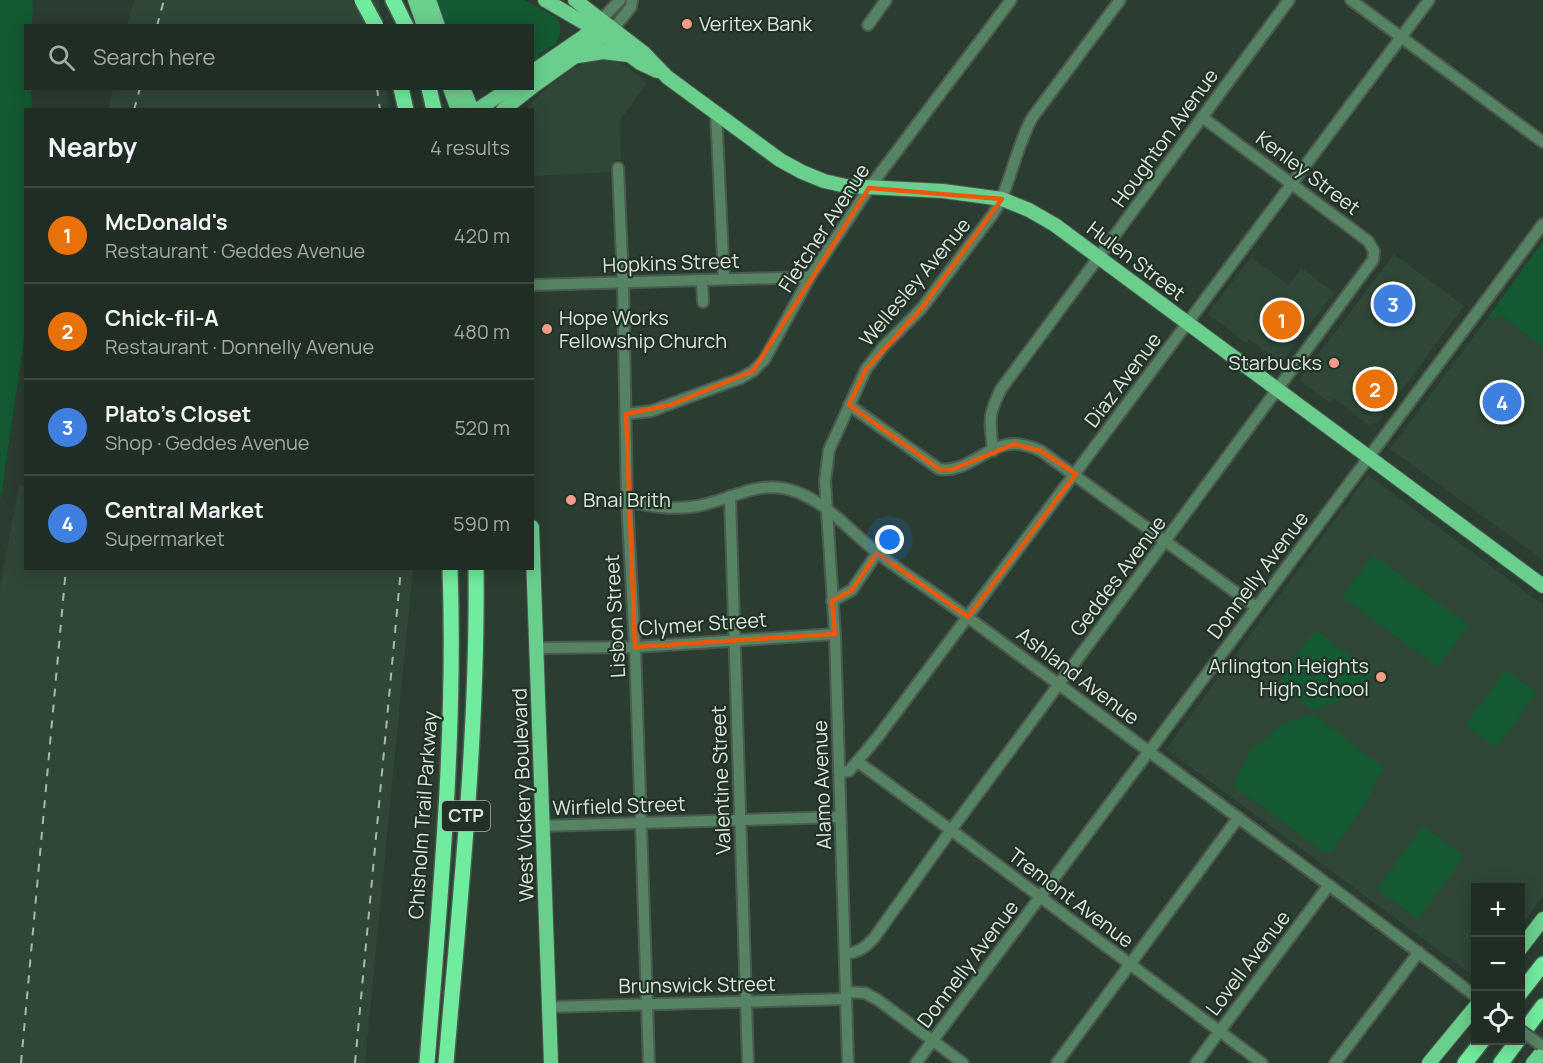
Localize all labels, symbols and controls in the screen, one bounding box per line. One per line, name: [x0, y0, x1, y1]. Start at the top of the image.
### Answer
place label: Veritex Bank: [699, 10, 813, 37]
marker: Veritex Bank: [680, 17, 694, 31]
search box: [24, 24, 534, 90]
icon: search: [45, 41, 78, 74]
text: Search here: [93, 42, 215, 72]
street label: Houghton Avenue: [1105, 63, 1224, 212]
street label: Kenley Street: [1251, 125, 1366, 221]
text: Nearby: [48, 129, 137, 165]
text: 4 results: [430, 134, 510, 161]
street label: Fletcher Avenue: [772, 158, 875, 297]
text: McDonald's: [105, 207, 228, 237]
street label: Wellesley Avenue: [853, 212, 976, 352]
street label: Hulen Street: [1082, 215, 1191, 306]
text: 1: [63, 222, 72, 249]
text: 420 m: [454, 222, 510, 249]
text: Restaurant · Geddes Avenue: [105, 237, 365, 264]
street label: Hopkins Street: [602, 247, 740, 278]
pin: 3: [1374, 282, 1412, 326]
pin: 1: [1262, 298, 1302, 342]
text: Chick-fil-A: [105, 303, 219, 333]
place label: Hope Works Fellowship Church: [559, 304, 727, 354]
text: 2: [62, 318, 73, 345]
text: 480 m: [453, 318, 510, 345]
marker: Hope Works Fellowship Church: [540, 322, 554, 336]
street label: Diaz Avenue: [1078, 327, 1167, 433]
text: Restaurant · Donnelly Avenue: [105, 333, 374, 360]
place label: Starbucks: [1228, 349, 1322, 376]
marker: Starbucks: [1327, 356, 1341, 370]
pin: 2: [1356, 366, 1394, 412]
pin: 4: [1482, 380, 1522, 424]
text: Plato's Closet: [105, 399, 251, 429]
text: 3: [62, 414, 73, 441]
text: 520 m: [454, 414, 510, 441]
text: Shop · Geddes Avenue: [105, 429, 310, 456]
place label: Bnai Brith: [583, 486, 671, 513]
marker: Bnai Brith: [564, 493, 578, 507]
text: Central Market: [105, 495, 264, 525]
street label: Donnelly Avenue: [1201, 505, 1314, 644]
text: 4: [61, 510, 74, 537]
text: 590 m: [453, 510, 510, 537]
street label: Geddes Avenue: [1063, 510, 1172, 641]
text: Supermarket: [105, 525, 225, 552]
your location: [875, 525, 904, 554]
street label: Lisbon Street: [598, 554, 631, 678]
street label: Clymer Street: [638, 606, 768, 641]
street label: Ashland Avenue: [1011, 621, 1145, 731]
place label: Arlington Heights High School: [1208, 652, 1369, 702]
marker: Arlington Heights High School: [1374, 670, 1388, 684]
street label: West Vickery Boulevard: [505, 688, 540, 902]
street label: Valentine Street: [704, 705, 737, 855]
street label: Chisholm Trail Parkway: [402, 710, 443, 920]
street label: Alamo Avenue: [806, 720, 837, 850]
street label: Wirfield Street: [552, 790, 686, 821]
road number: CTP: [442, 801, 490, 831]
street label: Tremont Avenue: [1003, 842, 1139, 954]
map controls: [1471, 883, 1525, 1045]
button: +: [1471, 883, 1525, 937]
street label: Donnelly Avenue: [911, 894, 1024, 1033]
street label: Lovell Avenue: [1199, 905, 1296, 1021]
button: −: [1471, 937, 1525, 991]
street label: Brunswick Street: [618, 970, 776, 999]
button: locate: [1471, 991, 1525, 1045]

